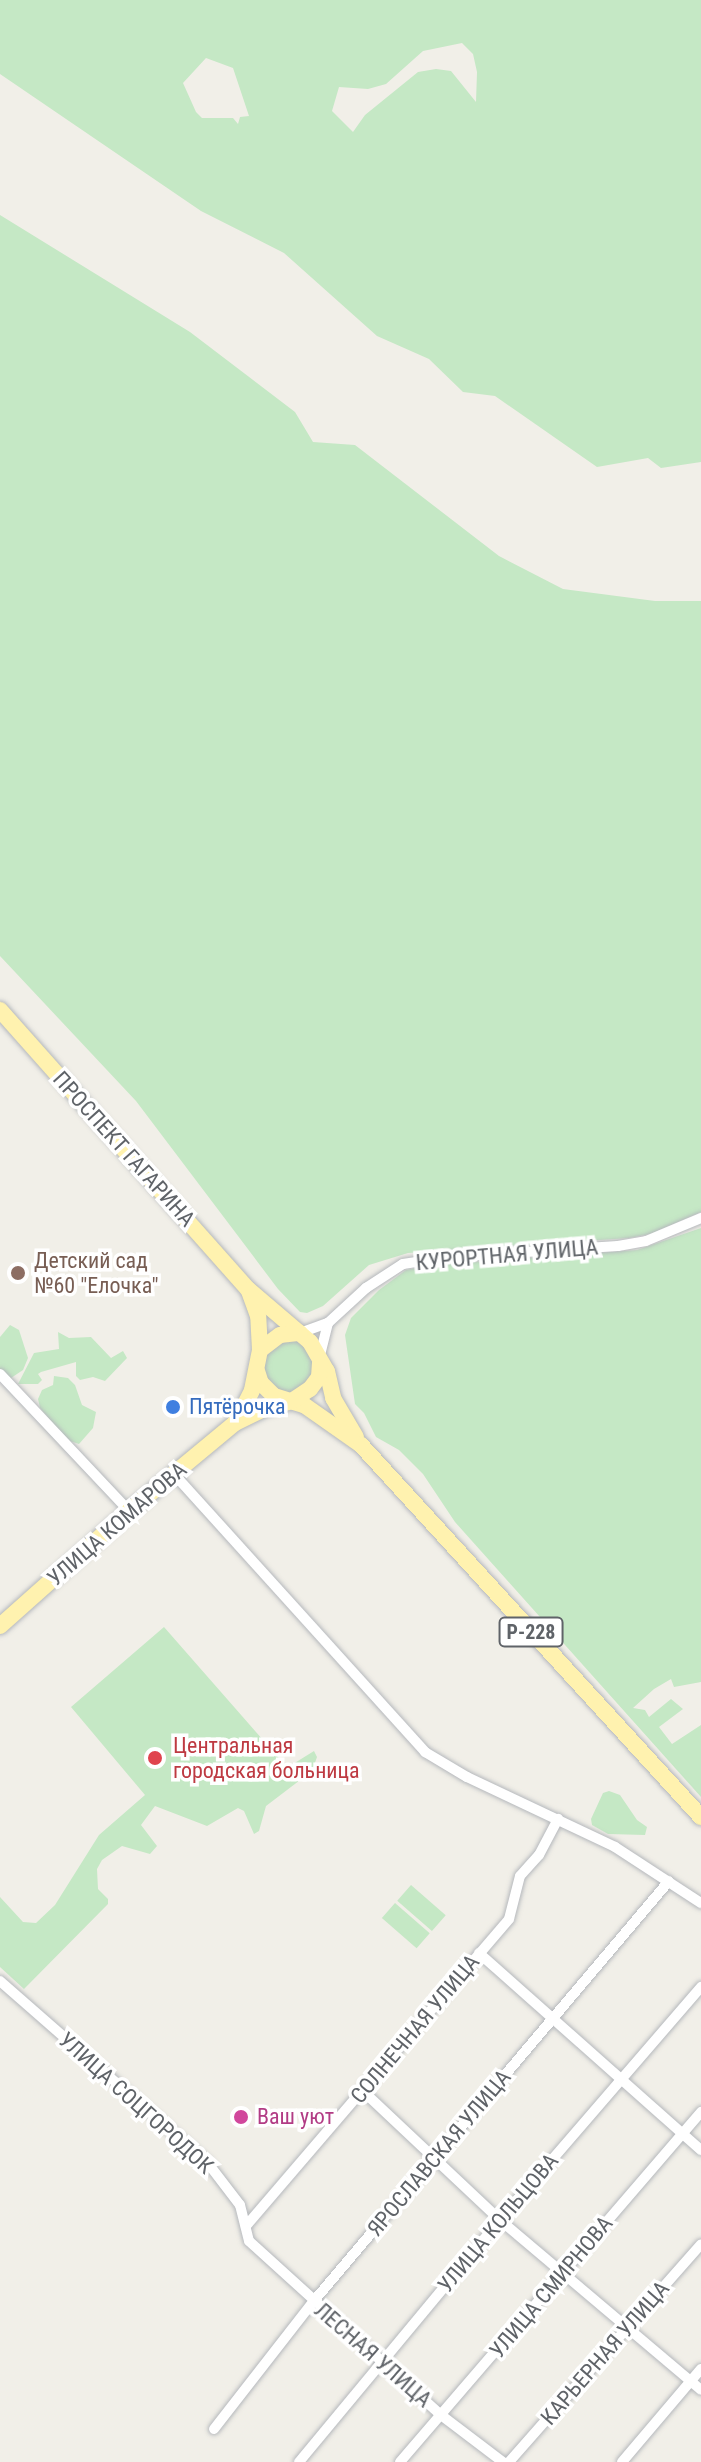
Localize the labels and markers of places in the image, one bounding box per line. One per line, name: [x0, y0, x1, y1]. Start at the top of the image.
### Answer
place label: Детский сад №60 "Елочка": [34, 1247, 159, 1298]
marker: Детский сад №60 "Елочка": [9, 1264, 27, 1282]
place label: Пятёрочка: [189, 1394, 286, 1420]
marker: Пятёрочка: [164, 1398, 182, 1416]
place label: Центральная городская больница: [173, 1732, 360, 1784]
marker: Центральная городская больница: [144, 1747, 166, 1769]
place label: Ваш уют: [257, 2104, 334, 2130]
marker: Ваш уют: [232, 2108, 250, 2126]

